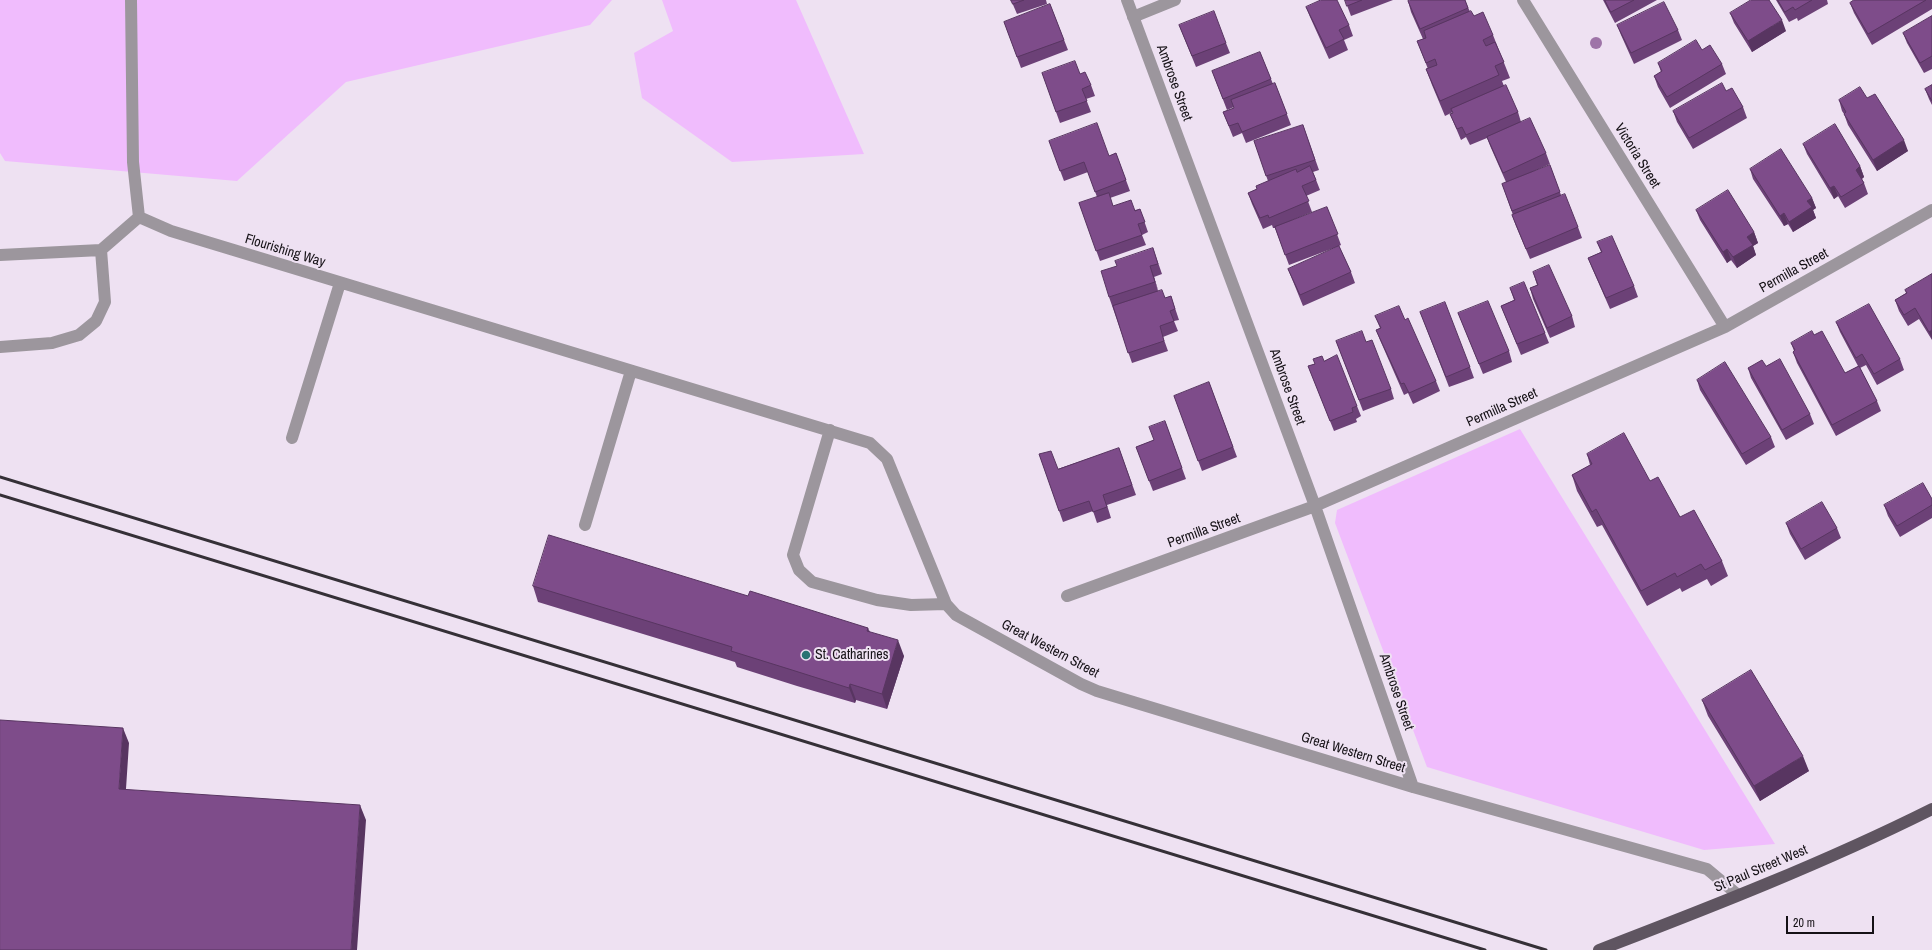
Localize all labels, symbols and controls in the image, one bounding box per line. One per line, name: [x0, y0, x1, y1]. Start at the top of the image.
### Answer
street label: Ambrose Street: [1152, 43, 1196, 123]
street label: Victoria Street: [1610, 121, 1664, 191]
street label: Flourishing Way: [243, 231, 327, 271]
street label: Permilla Street: [1757, 245, 1831, 297]
street label: Ambrose Street: [1265, 347, 1309, 427]
street label: Permilla Street: [1464, 385, 1540, 431]
street label: Permilla Street: [1165, 510, 1243, 552]
street label: Great Western Street: [998, 616, 1102, 682]
place label: St. Catharines: [815, 647, 888, 663]
marker: St. Catharines: [800, 649, 812, 661]
street label: Ambrose Street: [1375, 652, 1417, 732]
street label: Great Western Street: [1299, 729, 1407, 777]
street label: St Paul Street West: [1712, 842, 1810, 896]
scale bar: [1788, 908, 1876, 934]
text: 20 m: [1793, 915, 1815, 931]

